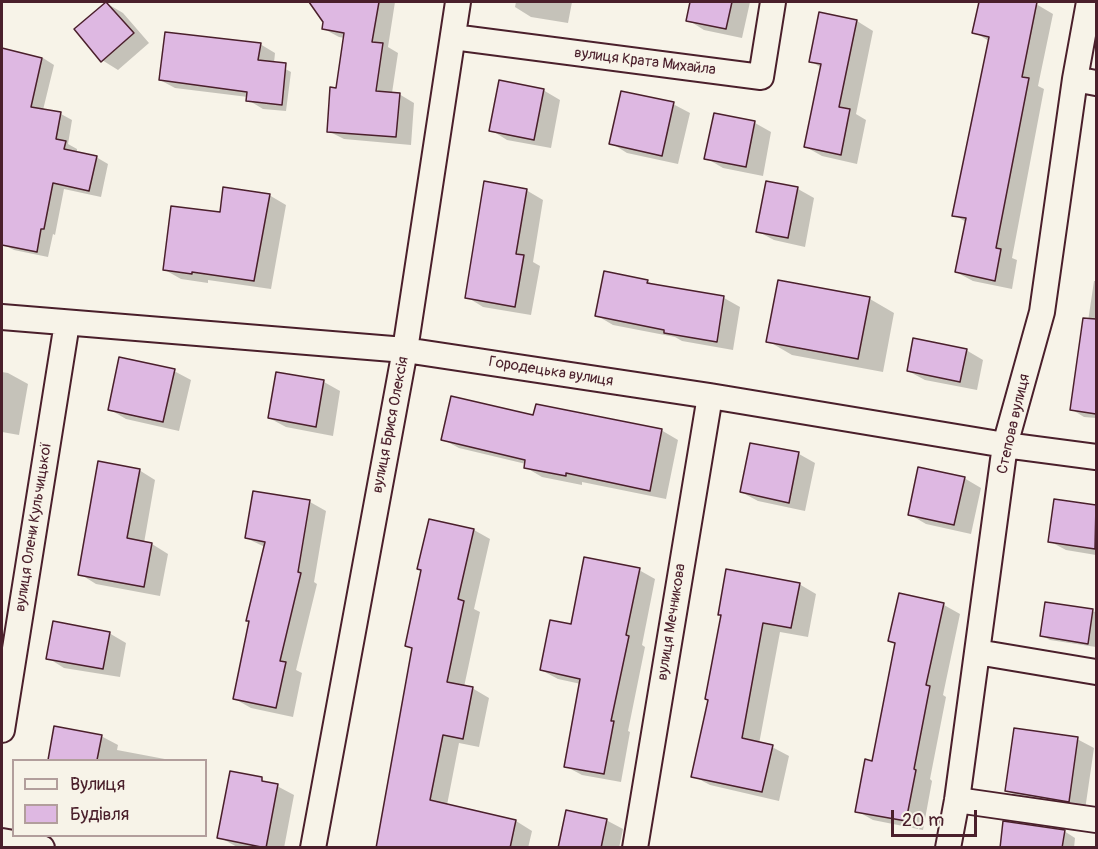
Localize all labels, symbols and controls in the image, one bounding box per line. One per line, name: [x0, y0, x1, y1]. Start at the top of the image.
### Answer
street label: вулиця Крата Михайла: [573, 44, 717, 80]
street label: Городецька вулиця: [487, 353, 615, 391]
street label: вулиця Брися Олексія: [369, 355, 413, 495]
street label: Степова вулиця: [994, 372, 1034, 476]
street label: вулиця Олени Кульчицької: [12, 441, 56, 613]
street label: вулиця Мечникова: [654, 562, 690, 682]
legend: [12, 759, 207, 837]
text: Вулиця: [70, 773, 125, 796]
scale bar: [894, 798, 980, 836]
text: Будівля: [70, 803, 129, 826]
text: 20 m: [902, 809, 944, 832]

